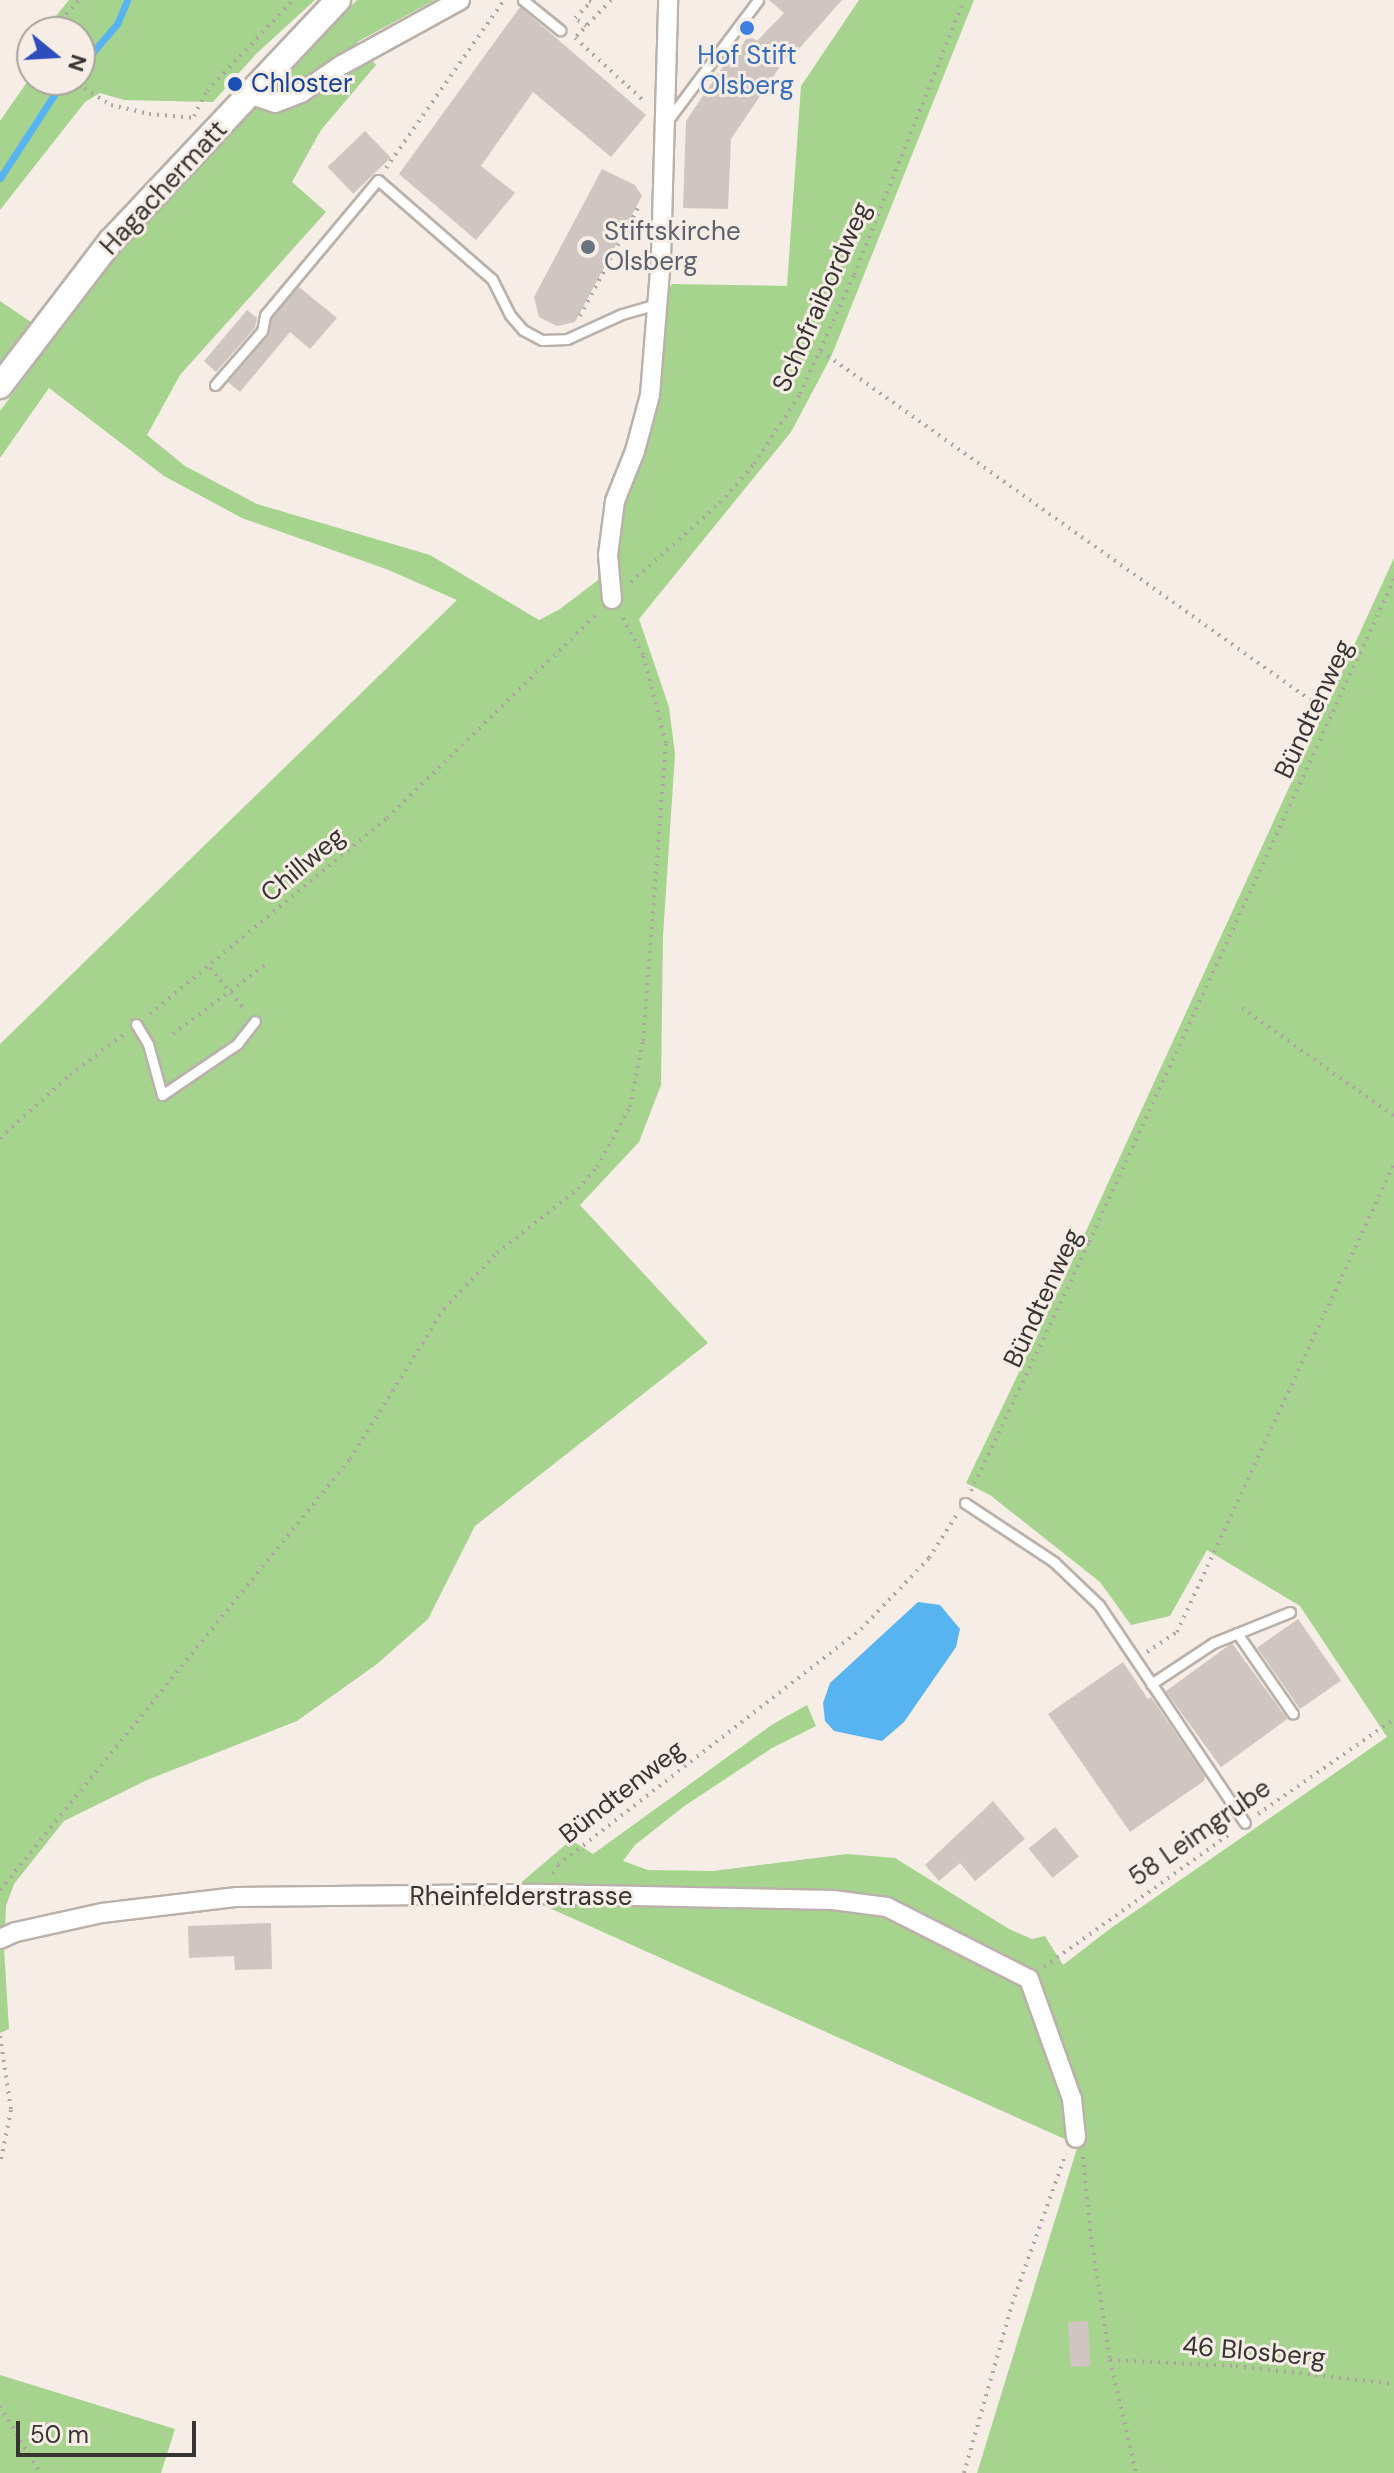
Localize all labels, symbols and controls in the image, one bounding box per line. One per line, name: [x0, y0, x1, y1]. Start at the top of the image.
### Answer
north arrow: [16, 16, 96, 96]
marker: Hof Stift Olsberg: [738, 19, 756, 37]
place label: Hof Stift Olsberg: [697, 40, 797, 102]
text: N: [61, 51, 94, 75]
place label: Chloster: [251, 68, 353, 100]
marker: Chloster: [226, 75, 244, 93]
street label: Hagachermatt: [94, 114, 234, 262]
street label: Schofraibordweg: [766, 197, 878, 397]
place label: Stiftskirche Olsberg: [604, 216, 741, 278]
marker: Stiftskirche Olsberg: [579, 238, 597, 256]
street label: Bündtenweg: [1268, 634, 1360, 784]
street label: Chillweg: [255, 821, 351, 909]
street label: Bündtenweg: [997, 1223, 1089, 1373]
street label: Bündtenweg: [553, 1734, 691, 1850]
street label: 58 Leimgrube: [1123, 1773, 1277, 1893]
street label: Rheinfelderstrasse: [409, 1881, 633, 1913]
street label: 46 Blosberg: [1181, 2330, 1327, 2374]
scale bar: [20, 2405, 200, 2455]
text: 50 m: [30, 2419, 89, 2450]

